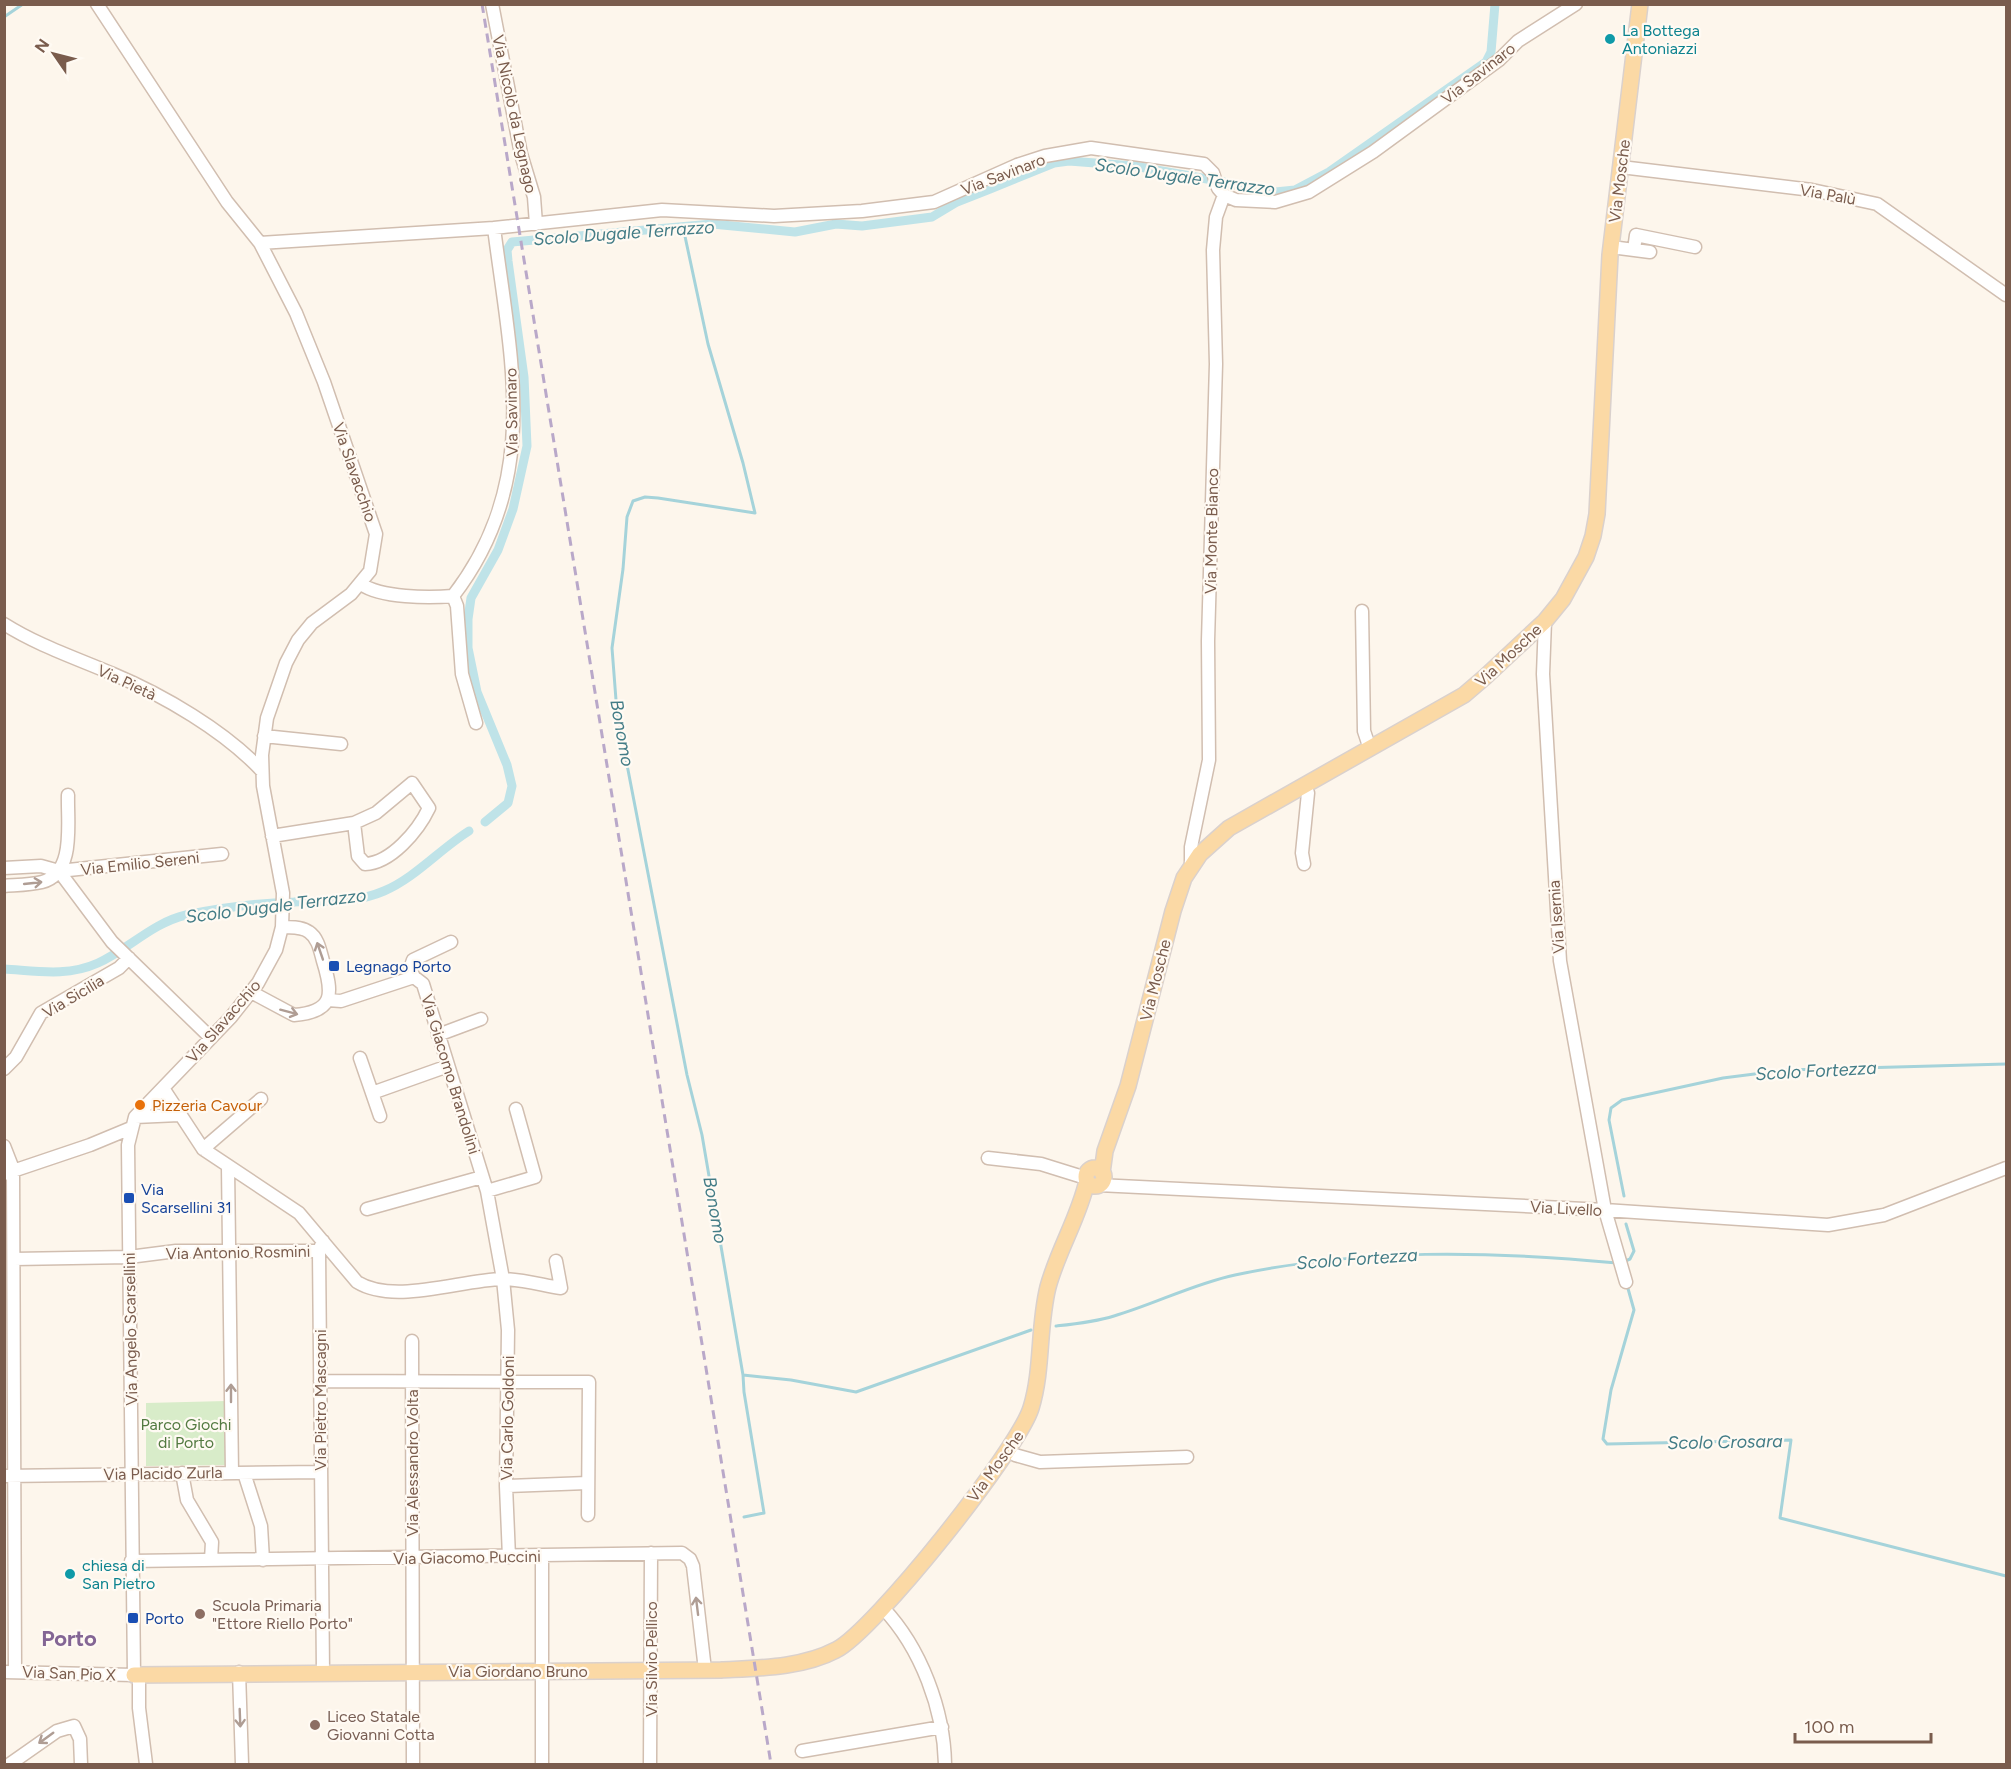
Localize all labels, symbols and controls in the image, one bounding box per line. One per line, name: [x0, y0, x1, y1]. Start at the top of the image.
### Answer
place label: La Bottega Antoniazzi: [1622, 21, 1700, 58]
north arrow: [24, 24, 84, 84]
marker: La Bottega Antoniazzi: [1603, 32, 1617, 46]
street label: Via Nicolò da Legnago: [488, 33, 541, 195]
text: N: [31, 35, 53, 56]
street label: Via Savinaro: [1438, 39, 1519, 108]
street label: Via Mosche: [1605, 138, 1634, 224]
street label: Via Savinaro: [958, 150, 1048, 199]
water label: Scolo Dugale Terrazzo: [1094, 153, 1276, 201]
street label: Via Palù: [1798, 180, 1857, 209]
water label: Scolo Dugale Terrazzo: [533, 216, 715, 250]
street label: Via Savinaro: [501, 368, 522, 456]
street label: Via Slavacchio: [329, 420, 380, 524]
street label: Via Monte Bianco: [1201, 468, 1222, 594]
street label: Via Mosche: [1471, 620, 1546, 691]
street label: Via Pietà: [94, 661, 159, 704]
water label: Bonomo: [605, 698, 639, 768]
street label: Via Emilio Sereni: [80, 848, 200, 879]
one-way arrow: [23, 877, 43, 888]
street label: Via Isernia: [1544, 880, 1569, 954]
water label: Scolo Dugale Terrazzo: [185, 884, 367, 928]
street label: Via Mosche: [1136, 937, 1175, 1023]
one-way arrow: [314, 942, 325, 961]
place label: Legnago Porto: [346, 957, 451, 976]
marker: Legnago Porto: [327, 959, 341, 973]
street label: Via Sicilia: [39, 971, 107, 1022]
street label: Via Slavacchio: [182, 976, 265, 1067]
street label: Via Giacomo Brandolini: [417, 992, 484, 1157]
one-way arrow: [280, 1007, 299, 1018]
water label: Scolo Fortezza: [1755, 1057, 1878, 1085]
place label: Pizzeria Cavour: [152, 1096, 263, 1115]
marker: Pizzeria Cavour: [133, 1098, 147, 1112]
water label: Bonomo: [698, 1175, 732, 1245]
place label: Via Scarsellini 31: [141, 1180, 232, 1217]
marker: Via Scarsellini 31: [122, 1191, 136, 1205]
street label: Via Livello: [1529, 1197, 1602, 1220]
street label: Via Antonio Rosmini: [166, 1242, 310, 1263]
water label: Scolo Fortezza: [1296, 1244, 1419, 1274]
street label: Via Angelo Scarsellini: [120, 1252, 141, 1406]
street label: Via Pietro Mascagni: [311, 1329, 330, 1471]
street label: Via Carlo Goldoni: [497, 1355, 518, 1481]
one-way arrow: [225, 1384, 237, 1404]
street label: Via Alessandro Volta: [403, 1389, 422, 1537]
park label: Parco Giochi di Porto: [140, 1415, 232, 1452]
street label: Via Mosche: [963, 1427, 1028, 1506]
water label: Scolo Crosara: [1667, 1430, 1783, 1454]
street label: Via Placido Zurla: [103, 1463, 223, 1484]
street label: Via Giacomo Puccini: [393, 1547, 541, 1568]
place label: chiesa di San Pietro: [82, 1556, 155, 1593]
marker: chiesa di San Pietro: [63, 1567, 77, 1581]
place label: Scuola Primaria "Ettore Riello Porto": [212, 1596, 353, 1633]
one-way arrow: [692, 1596, 703, 1616]
street label: Via Silvio Pellico: [642, 1601, 661, 1717]
marker: Scuola Primaria "Ettore Riello Porto": [193, 1607, 207, 1621]
place label: Porto: [145, 1609, 184, 1628]
marker: Porto: [126, 1611, 140, 1625]
district label: Porto: [41, 1625, 97, 1652]
street label: Via San Pio X: [22, 1662, 116, 1685]
street label: Via Giordano Bruno: [448, 1662, 588, 1681]
scale bar: [1795, 1706, 1932, 1744]
place label: Liceo Statale Giovanni Cotta: [327, 1707, 435, 1744]
one-way arrow: [235, 1708, 246, 1728]
text: 100 m: [1804, 1716, 1854, 1738]
marker: Liceo Statale Giovanni Cotta: [308, 1718, 322, 1732]
one-way arrow: [39, 1732, 55, 1744]

